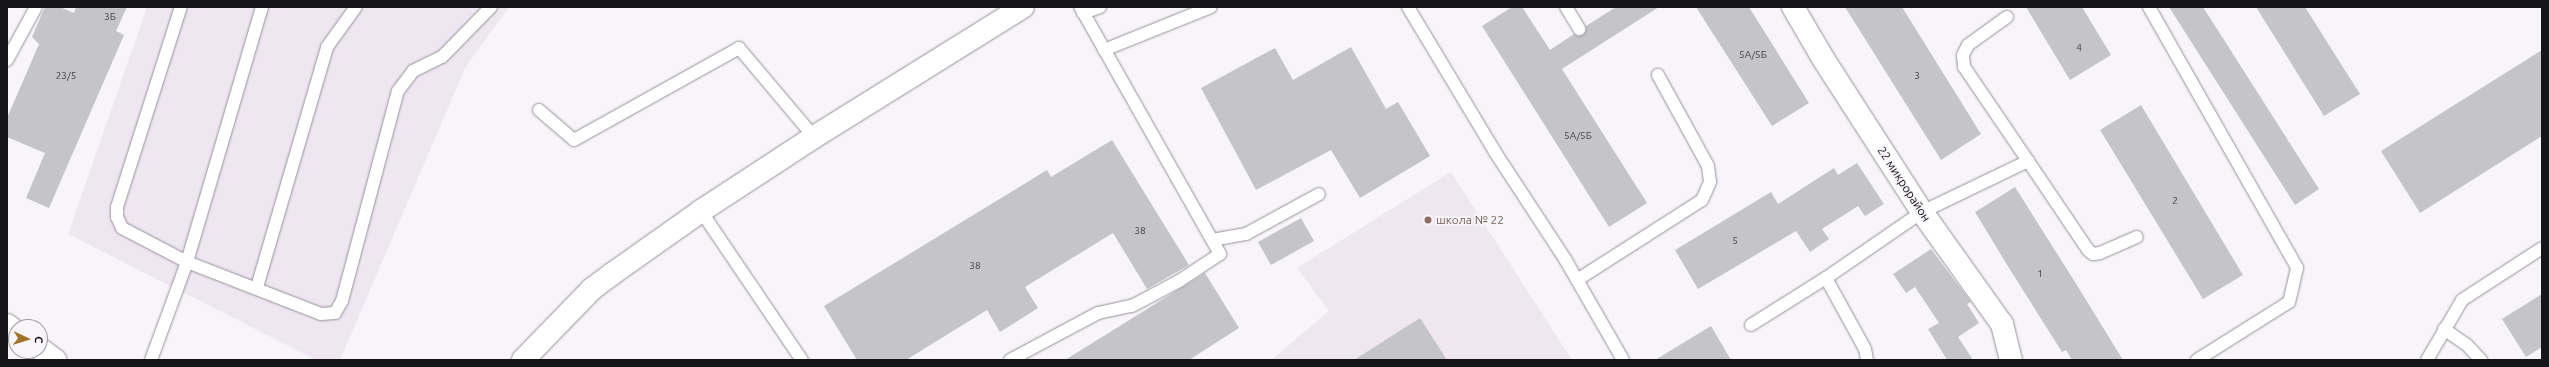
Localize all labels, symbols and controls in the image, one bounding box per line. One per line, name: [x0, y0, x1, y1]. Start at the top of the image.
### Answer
house number: 3Б: [104, 11, 116, 23]
house number: 4: [2076, 42, 2082, 54]
house number: 5А/5Б: [1739, 49, 1767, 61]
house number: 23/5: [56, 70, 76, 82]
house number: 3: [1914, 70, 1920, 82]
house number: 5А/5Б: [1564, 130, 1592, 142]
street label: 22 микрорайон: [1874, 144, 1934, 224]
house number: 2: [2172, 195, 2178, 207]
place label: школа № 22: [1436, 213, 1504, 227]
marker: школа № 22: [1423, 215, 1433, 225]
house number: 38: [1134, 225, 1146, 237]
house number: 5: [1732, 235, 1738, 247]
house number: 38: [969, 260, 981, 272]
house number: 1: [2037, 268, 2043, 280]
north arrow: [8, 319, 48, 359]
text: С: [33, 336, 45, 344]

